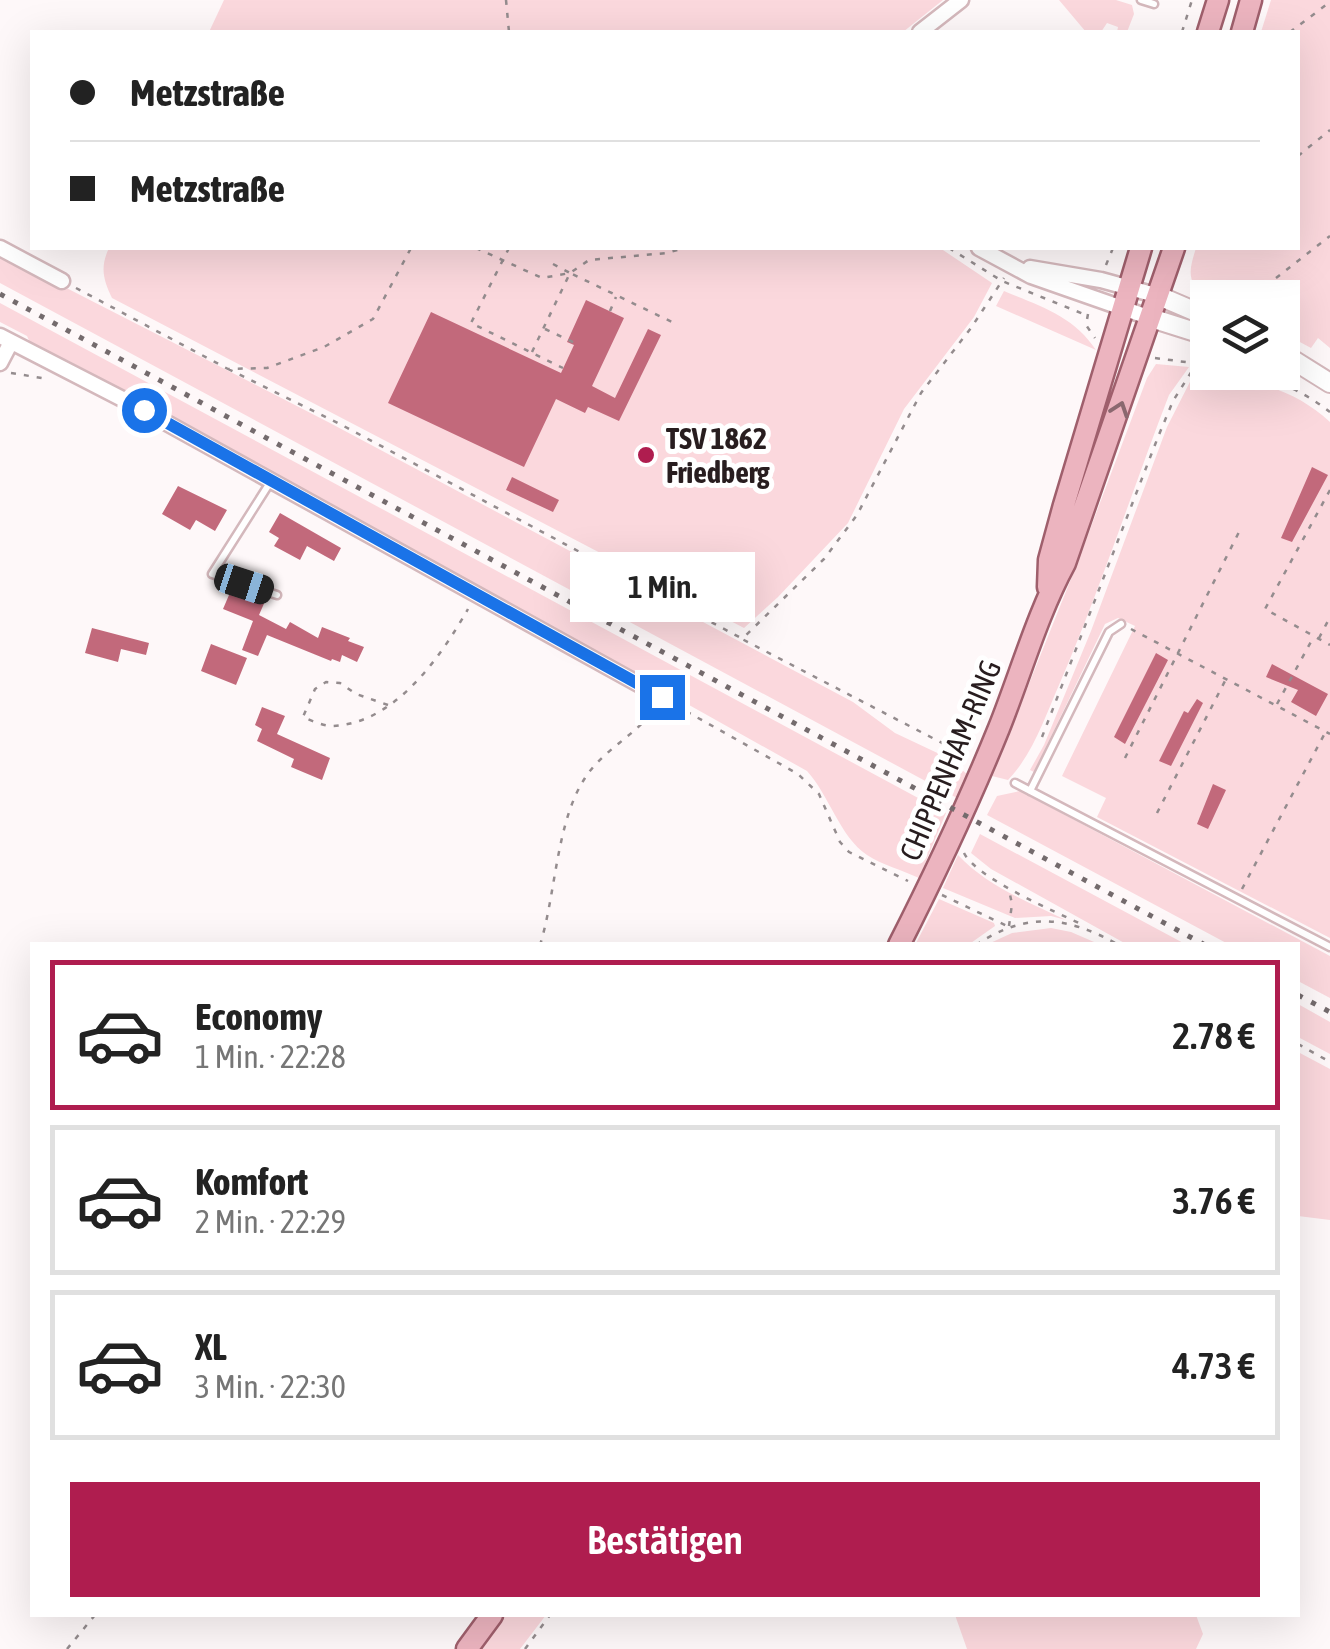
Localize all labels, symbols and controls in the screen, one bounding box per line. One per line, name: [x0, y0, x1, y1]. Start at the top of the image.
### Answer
text: Metzstraße: [130, 71, 285, 114]
text: Metzstraße: [130, 167, 285, 210]
map controls: [1190, 280, 1300, 390]
button: layers: [1190, 280, 1300, 390]
route start: [122, 388, 167, 433]
one-way arrow: [1108, 401, 1128, 418]
place label: TSV 1862 Friedberg: [666, 421, 770, 489]
marker: TSV 1862 Friedberg: [635, 444, 657, 466]
callout: 1 Min.: [570, 552, 754, 622]
car: [211, 560, 277, 608]
text: 1 Min.: [628, 568, 697, 605]
street label: CHIPPENHAM-RING: [892, 655, 1008, 865]
route end: [640, 675, 685, 720]
icon: car: [75, 990, 165, 1080]
text: Economy: [195, 995, 322, 1038]
text: 2.78 €: [1172, 1014, 1255, 1057]
text: 1 Min. · 22:28: [195, 1038, 346, 1075]
icon: car: [75, 1155, 165, 1245]
text: Komfort: [195, 1160, 308, 1203]
text: 3.76 €: [1172, 1179, 1255, 1222]
text: 2 Min. · 22:29: [195, 1203, 346, 1240]
icon: car: [75, 1320, 165, 1410]
text: XL: [195, 1325, 227, 1368]
text: 4.73 €: [1172, 1344, 1255, 1387]
text: 3 Min. · 22:30: [195, 1368, 346, 1405]
button: Bestätigen: [70, 1482, 1260, 1597]

